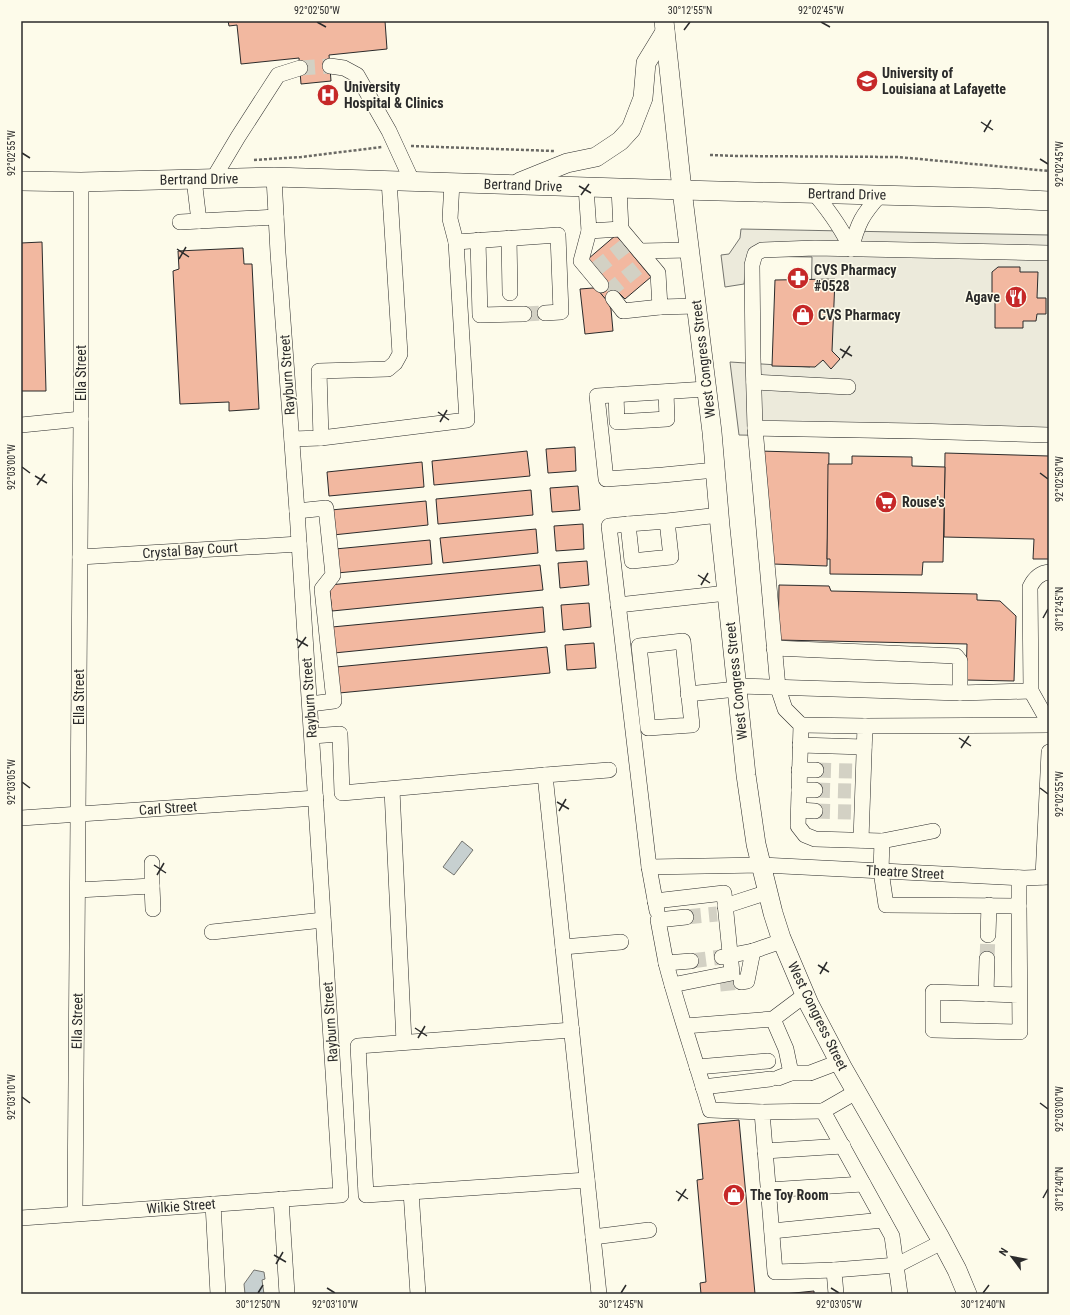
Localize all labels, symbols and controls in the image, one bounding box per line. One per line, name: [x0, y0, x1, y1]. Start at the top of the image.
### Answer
text: 92°02'50"W: [294, 5, 340, 16]
text: 30°12'55"N: [668, 5, 712, 16]
text: 92°02'45"W: [798, 5, 844, 16]
place label: University of Louisiana at Lafayette: [882, 65, 1006, 97]
school or university icon: University of Louisiana at Lafayette: [854, 68, 880, 94]
place label: University Hospital & Clinics: [344, 79, 444, 111]
hospital icon: University Hospital & Clinics: [315, 82, 341, 108]
text: 92°02'55"W: [6, 130, 17, 176]
text: 92°02'45"W: [1054, 141, 1065, 187]
street label: Bertrand Drive: [160, 170, 239, 188]
street label: Bertrand Drive: [483, 176, 563, 194]
street label: Bertrand Drive: [808, 185, 887, 203]
place label: CVS Pharmacy #0528: [814, 262, 897, 294]
pharmacy icon: CVS Pharmacy #0528: [785, 265, 811, 291]
restaurant icon: Agave: [1003, 284, 1029, 310]
place label: Agave: [965, 289, 1000, 305]
street label: West Congress Street: [688, 299, 718, 419]
shop icon: CVS Pharmacy: [790, 302, 816, 328]
place label: CVS Pharmacy: [818, 307, 901, 323]
street label: Rayburn Street: [276, 334, 298, 416]
street label: Ella Street: [73, 345, 89, 401]
text: 92°03'00"W: [6, 444, 17, 490]
text: 92°02'50"W: [1054, 456, 1065, 502]
supermarket icon: Rouse's: [873, 489, 899, 515]
place label: Rouse's: [902, 494, 945, 510]
street label: Crystal Bay Court: [142, 539, 238, 561]
text: 30°12'45"N: [1054, 587, 1065, 631]
street label: West Congress Street: [722, 621, 750, 741]
street label: Rayburn Street: [298, 657, 320, 739]
street label: Ella Street: [71, 669, 87, 725]
text: 92°03'05"W: [6, 759, 17, 805]
text: 92°02'55"W: [1054, 771, 1065, 817]
street label: Carl Street: [138, 798, 198, 818]
street label: Theatre Street: [866, 862, 944, 882]
street label: West Congress Street: [785, 959, 851, 1073]
street label: Rayburn Street: [319, 981, 341, 1063]
street label: Ella Street: [69, 993, 85, 1049]
text: 92°03'10"W: [6, 1074, 17, 1120]
text: 92°03'00"W: [1054, 1086, 1065, 1132]
text: 30°12'40"N: [1054, 1167, 1065, 1211]
shop icon: The Toy Room: [721, 1182, 747, 1208]
place label: The Toy Room: [750, 1187, 829, 1203]
street label: Wilkie Street: [146, 1196, 216, 1216]
north arrow: [992, 1237, 1032, 1277]
text: N: [997, 1245, 1011, 1258]
text: 30°12'50"N: [236, 1299, 280, 1310]
text: 92°03'10"W: [312, 1299, 358, 1310]
text: 30°12'45"N: [599, 1299, 643, 1310]
text: 92°03'05"W: [816, 1299, 862, 1310]
text: 30°12'40"N: [961, 1299, 1005, 1310]

